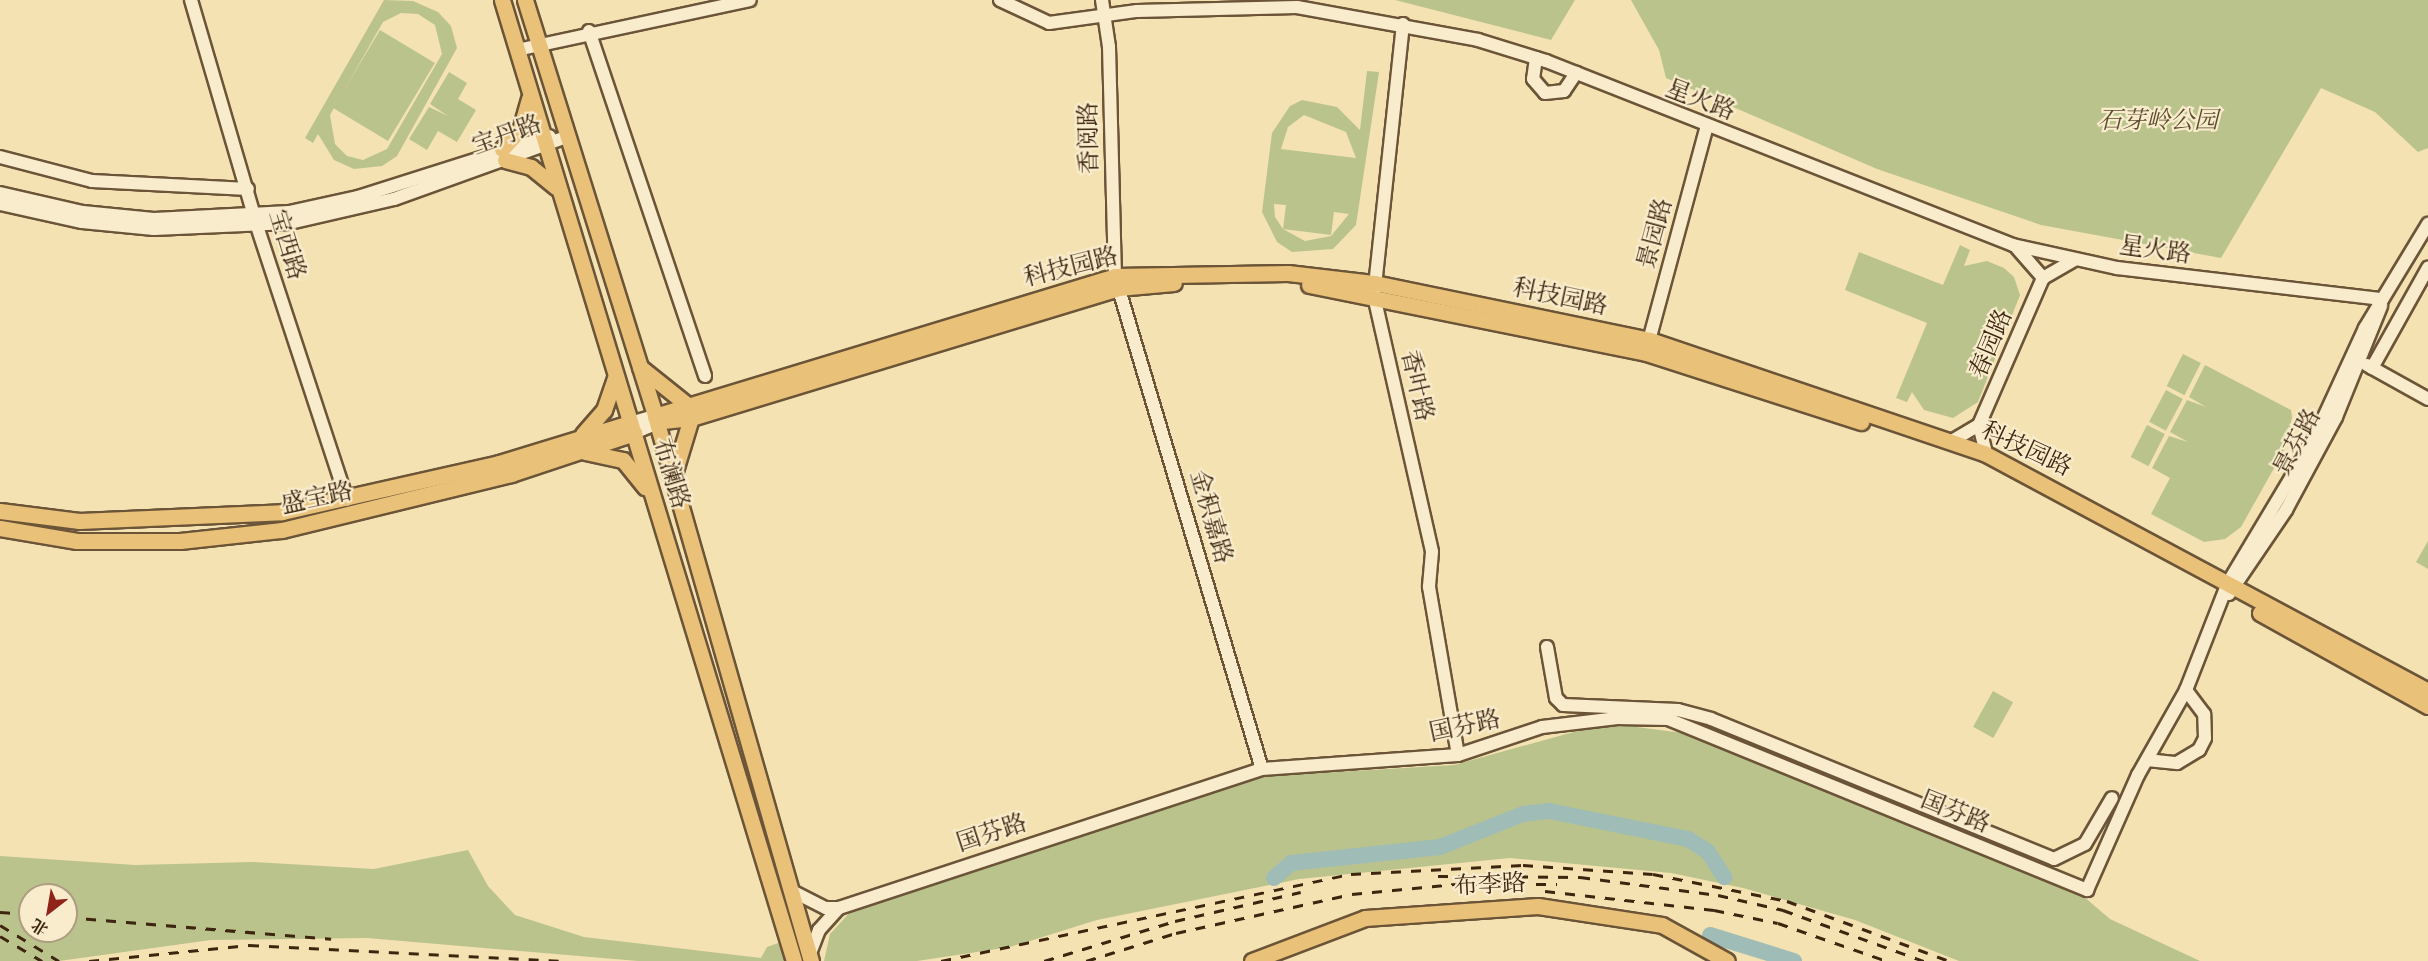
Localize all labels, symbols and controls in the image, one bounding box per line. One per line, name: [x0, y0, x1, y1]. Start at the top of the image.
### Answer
street label: 星火路: [1661, 75, 1739, 127]
street label: 香阅路: [1075, 102, 1105, 174]
park label: 石芽岭公园: [2098, 108, 2218, 136]
street label: 宝丹路: [468, 110, 546, 162]
street label: 景园路: [1633, 195, 1679, 273]
street label: 宝西路: [262, 206, 310, 284]
street label: 星火路: [2117, 232, 2193, 270]
street label: 科技园路: [1021, 242, 1121, 294]
street label: 科技园路: [1510, 274, 1610, 322]
street label: 春园路: [1965, 305, 2019, 383]
street label: 香叶路: [1394, 348, 1438, 424]
street label: 景芬路: [2268, 404, 2328, 482]
street label: 科技园路: [1976, 417, 2076, 483]
street label: 布澜路: [646, 435, 694, 513]
street label: 金积嘉路: [1183, 467, 1237, 567]
street label: 盛宝路: [279, 477, 355, 521]
street label: 国芬路: [1427, 705, 1503, 749]
street label: 国芬路: [1916, 786, 1994, 840]
street label: 国芬路: [953, 809, 1031, 859]
street label: 布李路: [1453, 870, 1527, 902]
north arrow: [18, 883, 78, 943]
text: 北: [28, 914, 52, 939]

